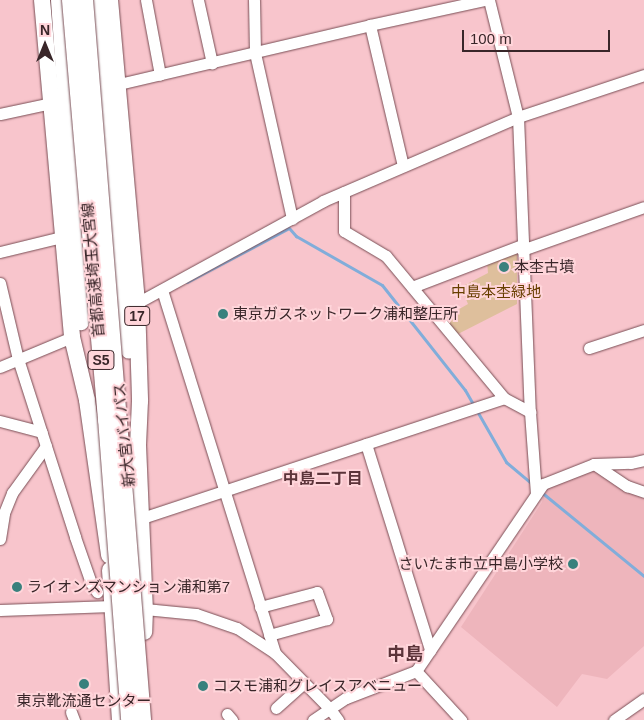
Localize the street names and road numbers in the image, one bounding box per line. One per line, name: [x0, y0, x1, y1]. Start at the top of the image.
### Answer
street label: 首都高速埼玉大宮線: [78, 202, 108, 338]
road number: 17: [123, 304, 151, 328]
road number: S5: [87, 348, 115, 372]
street label: 新大宮バイパス: [110, 382, 138, 488]

